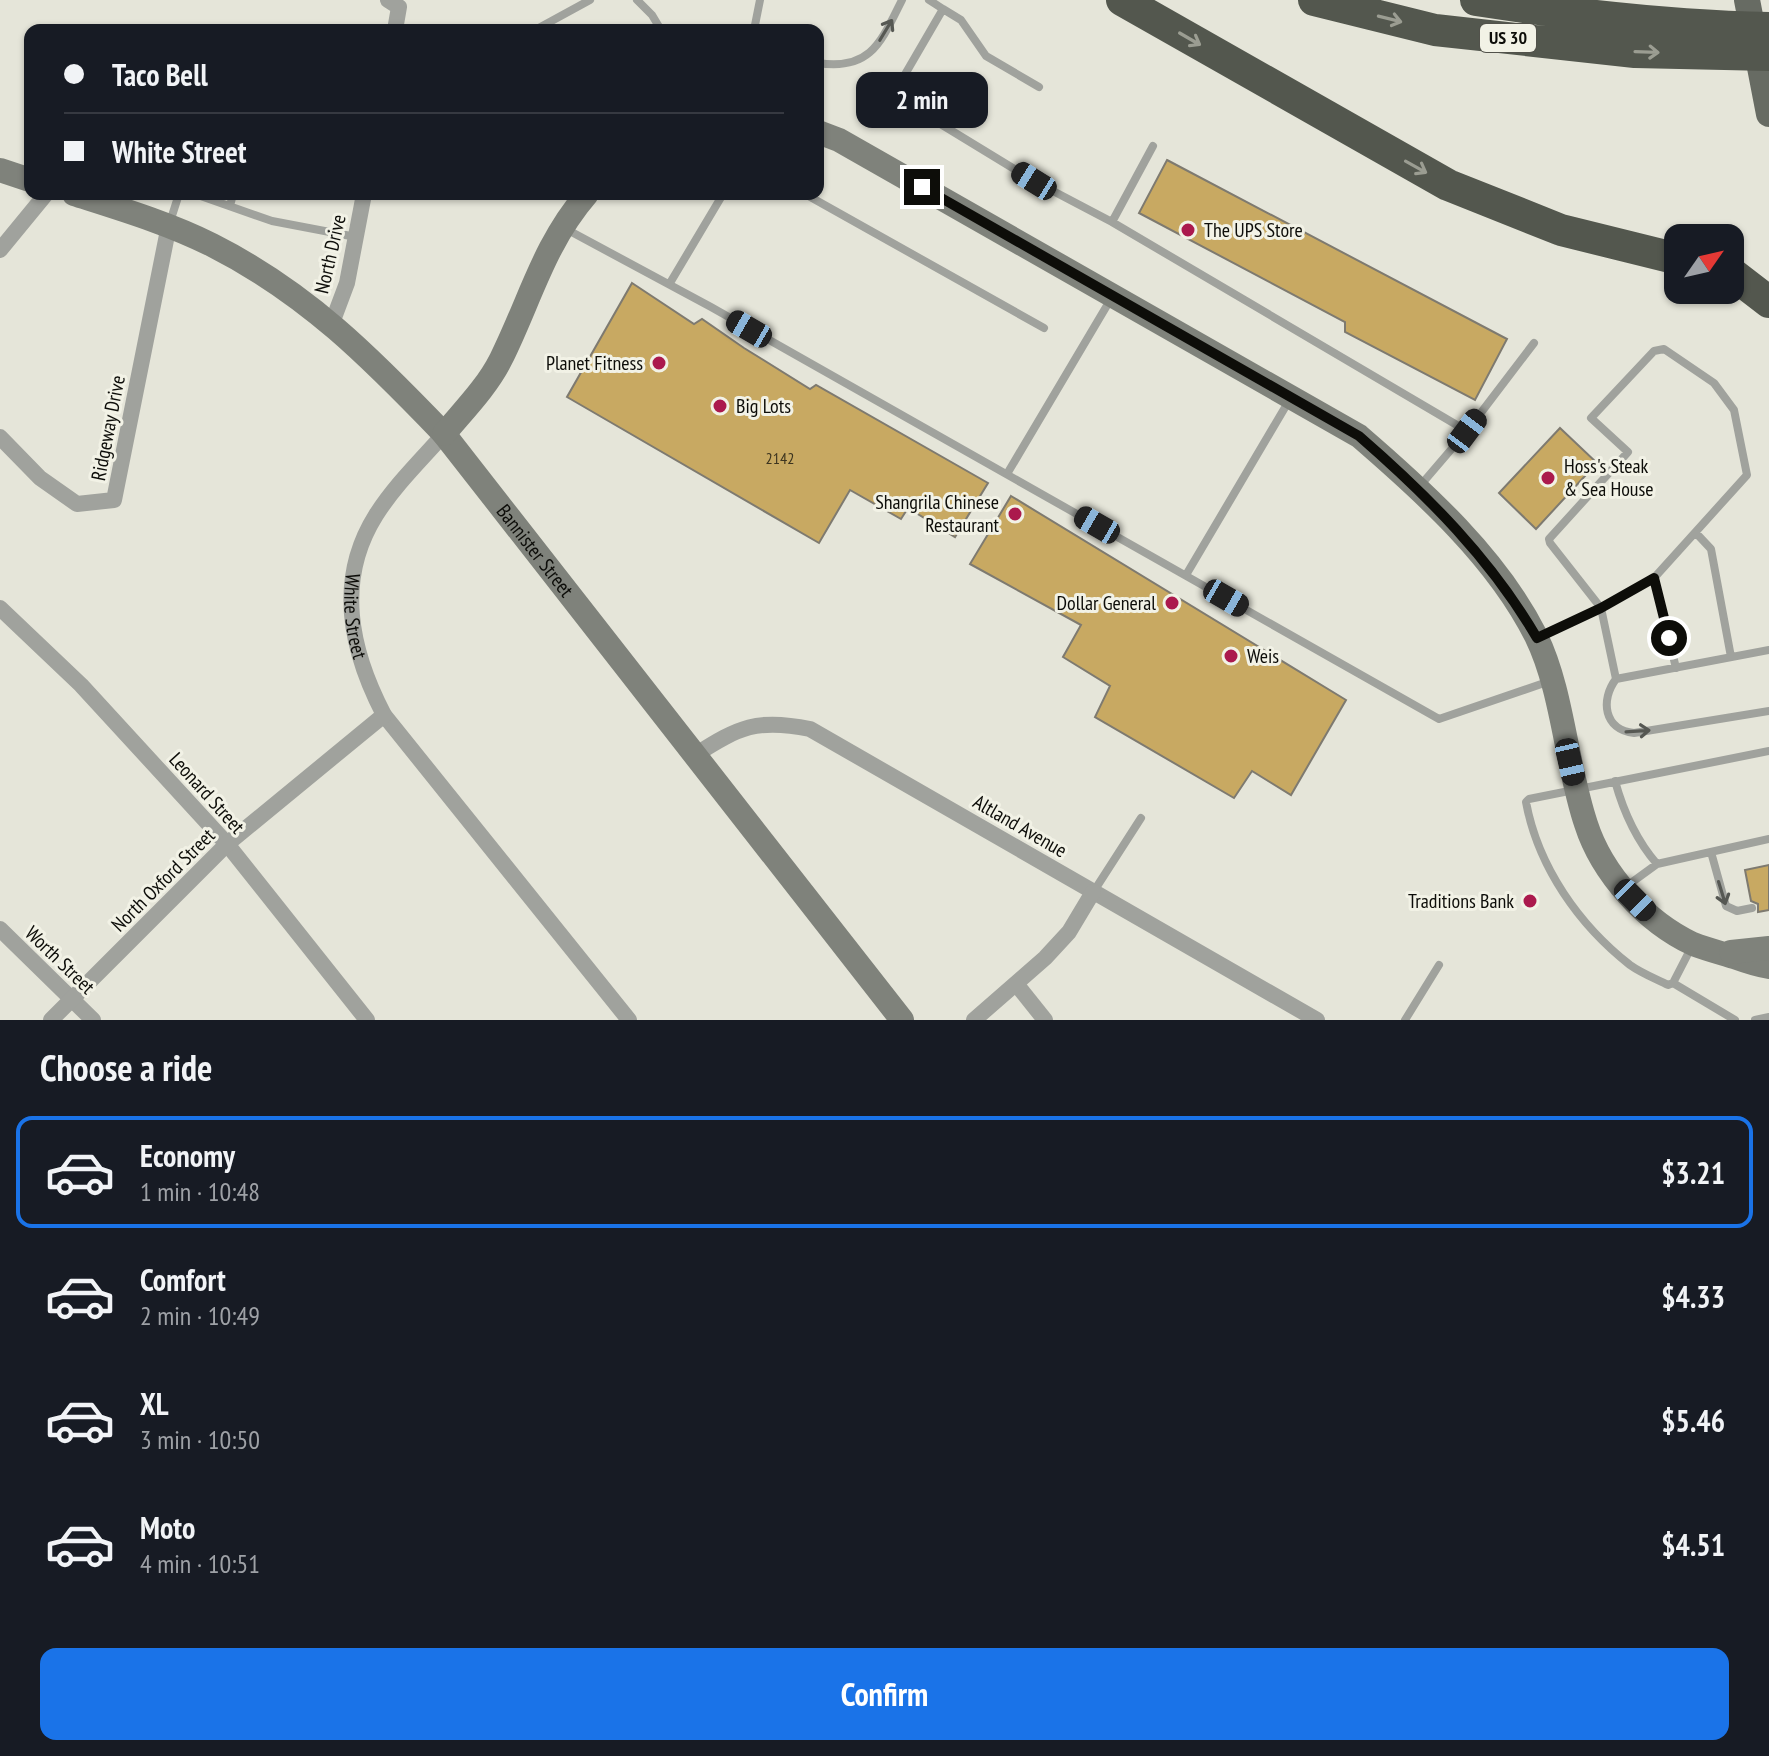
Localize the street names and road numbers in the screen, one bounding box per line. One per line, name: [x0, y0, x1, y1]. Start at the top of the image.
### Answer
road number: US 30: [1480, 24, 1536, 52]
street label: North Drive: [308, 212, 352, 296]
street label: Ridgeway Drive: [85, 373, 131, 483]
street label: Bannister Street: [491, 499, 580, 603]
street label: White Street: [338, 572, 373, 662]
street label: Leonard Street: [164, 747, 251, 839]
street label: Altland Avenue: [968, 789, 1072, 863]
street label: North Oxford Street: [106, 822, 221, 937]
street label: Worth Street: [20, 920, 101, 1000]

